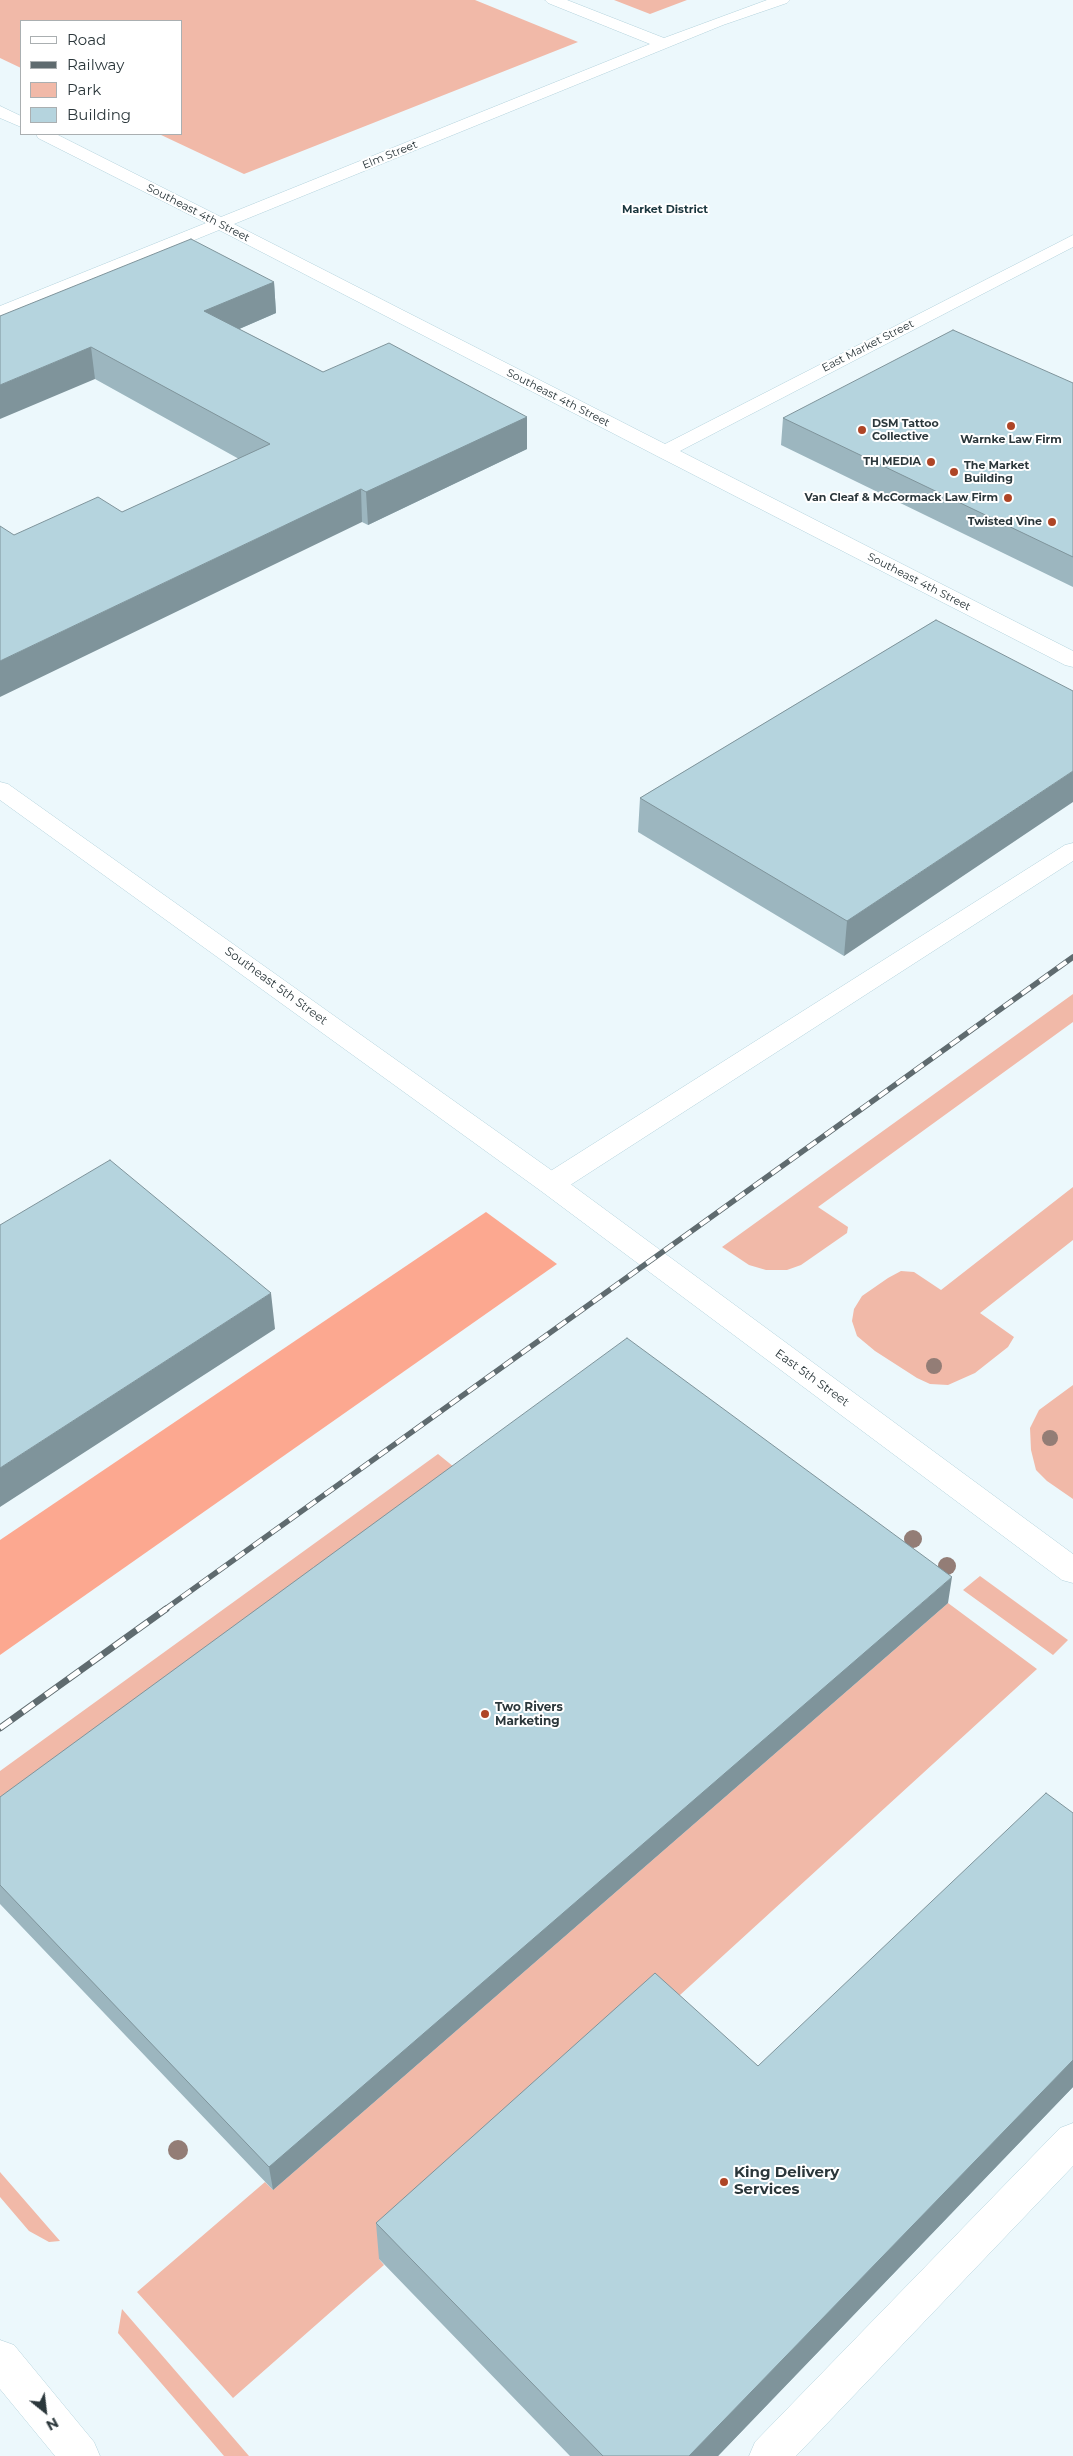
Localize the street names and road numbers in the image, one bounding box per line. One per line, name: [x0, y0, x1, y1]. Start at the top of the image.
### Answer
street label: Elm Street: [361, 138, 419, 172]
street label: Southeast 4th Street: [144, 181, 252, 245]
street label: East Market Street: [820, 317, 916, 375]
street label: Southeast 4th Street: [504, 366, 612, 430]
street label: Southeast 4th Street: [865, 550, 973, 614]
street label: Southeast 5th Street: [222, 944, 330, 1028]
street label: East 5th Street: [772, 1346, 852, 1410]

